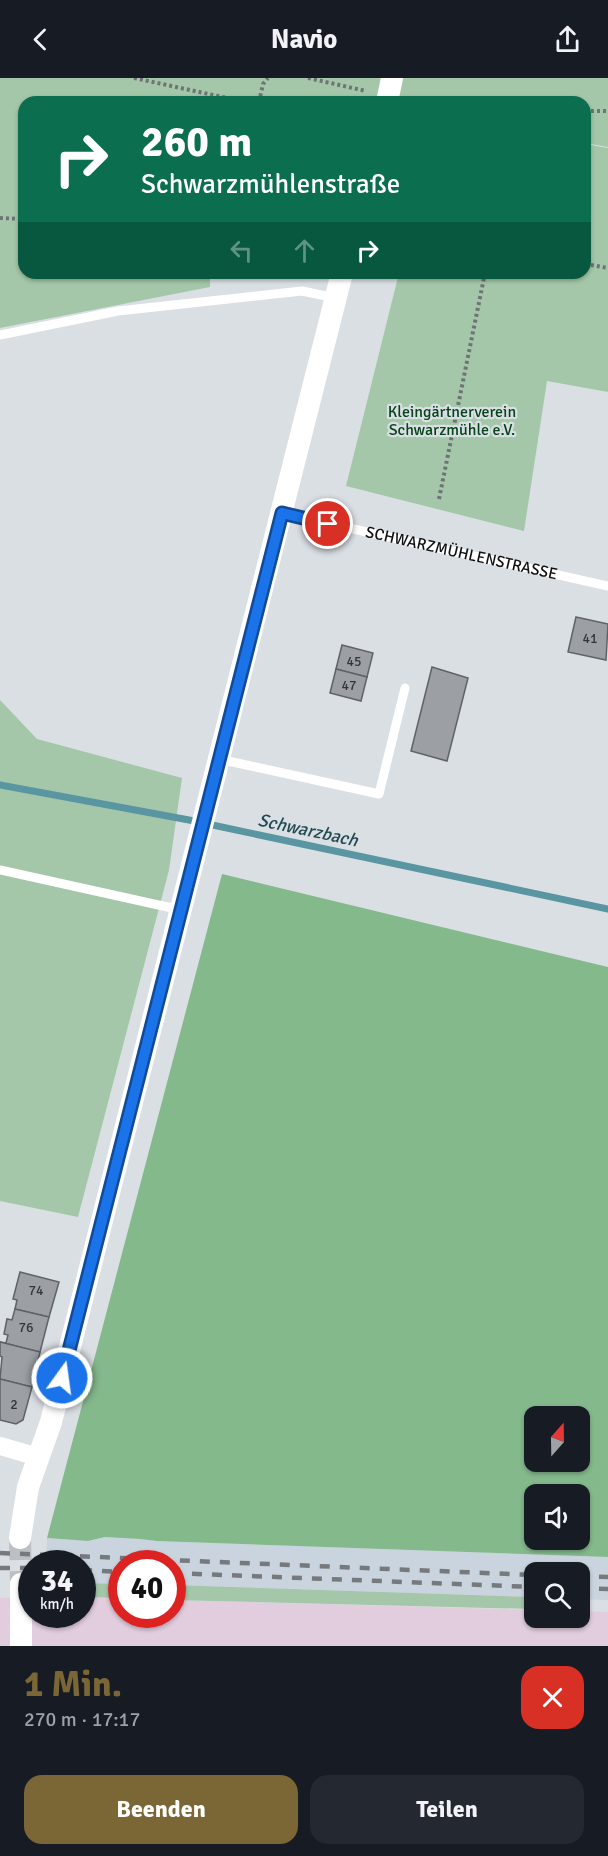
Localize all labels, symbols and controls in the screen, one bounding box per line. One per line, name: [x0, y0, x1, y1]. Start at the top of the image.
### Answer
icon: back: [24, 23, 57, 56]
text: Navio: [271, 23, 337, 56]
icon: share: [551, 23, 584, 56]
text: 260 m: [141, 117, 252, 168]
icon: right: [42, 120, 120, 198]
text: Schwarzmühlenstraße: [141, 168, 400, 201]
icon: left: [225, 234, 258, 267]
icon: ahead: [288, 234, 321, 267]
icon: right: [351, 234, 384, 267]
park label: Kleingärtnerverein Schwarzmühle e.V.: [388, 402, 516, 440]
pin: [302, 498, 353, 549]
icon: arrive: [311, 507, 344, 540]
street label: SCHWARZMÜHLENSTRASSE: [364, 522, 559, 584]
house number: 41: [582, 630, 598, 647]
house number: 45: [346, 653, 362, 670]
house number: 47: [341, 677, 357, 694]
water label: Schwarzbach: [256, 809, 361, 852]
house number: 74: [28, 1282, 44, 1299]
house number: 76: [18, 1319, 34, 1336]
position arrow: [30, 1346, 94, 1410]
house number: 2: [10, 1396, 18, 1413]
north arrow: [524, 1406, 590, 1472]
map controls: [524, 1406, 590, 1628]
button: sound: [524, 1484, 590, 1550]
speed limit sign: 40: [108, 1550, 186, 1628]
button: search: [524, 1562, 590, 1628]
text: 34: [41, 1563, 73, 1600]
text: km/h: [40, 1595, 74, 1613]
text: 1 Min.: [24, 1662, 122, 1707]
button: close: [521, 1666, 584, 1729]
text: 270 m · 17:17: [24, 1707, 140, 1732]
button: Beenden: [24, 1775, 298, 1844]
button: Teilen: [310, 1775, 584, 1844]

